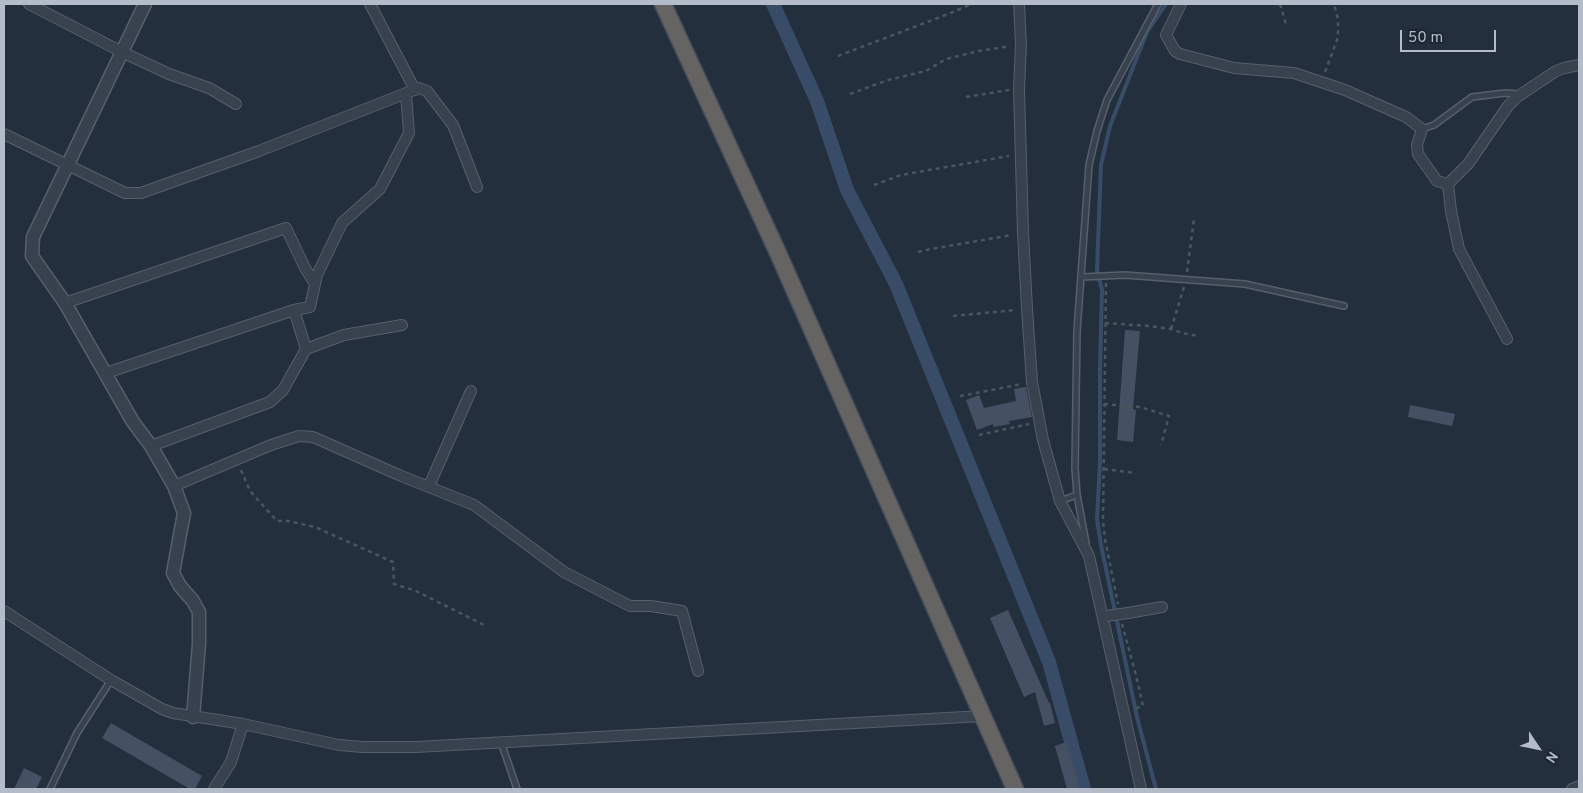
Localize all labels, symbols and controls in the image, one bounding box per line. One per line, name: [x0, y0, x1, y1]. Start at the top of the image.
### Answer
scale bar: [1403, 20, 1499, 52]
text: 50 m: [1408, 29, 1443, 48]
north arrow: [1513, 723, 1563, 773]
text: N: [1541, 748, 1561, 766]

